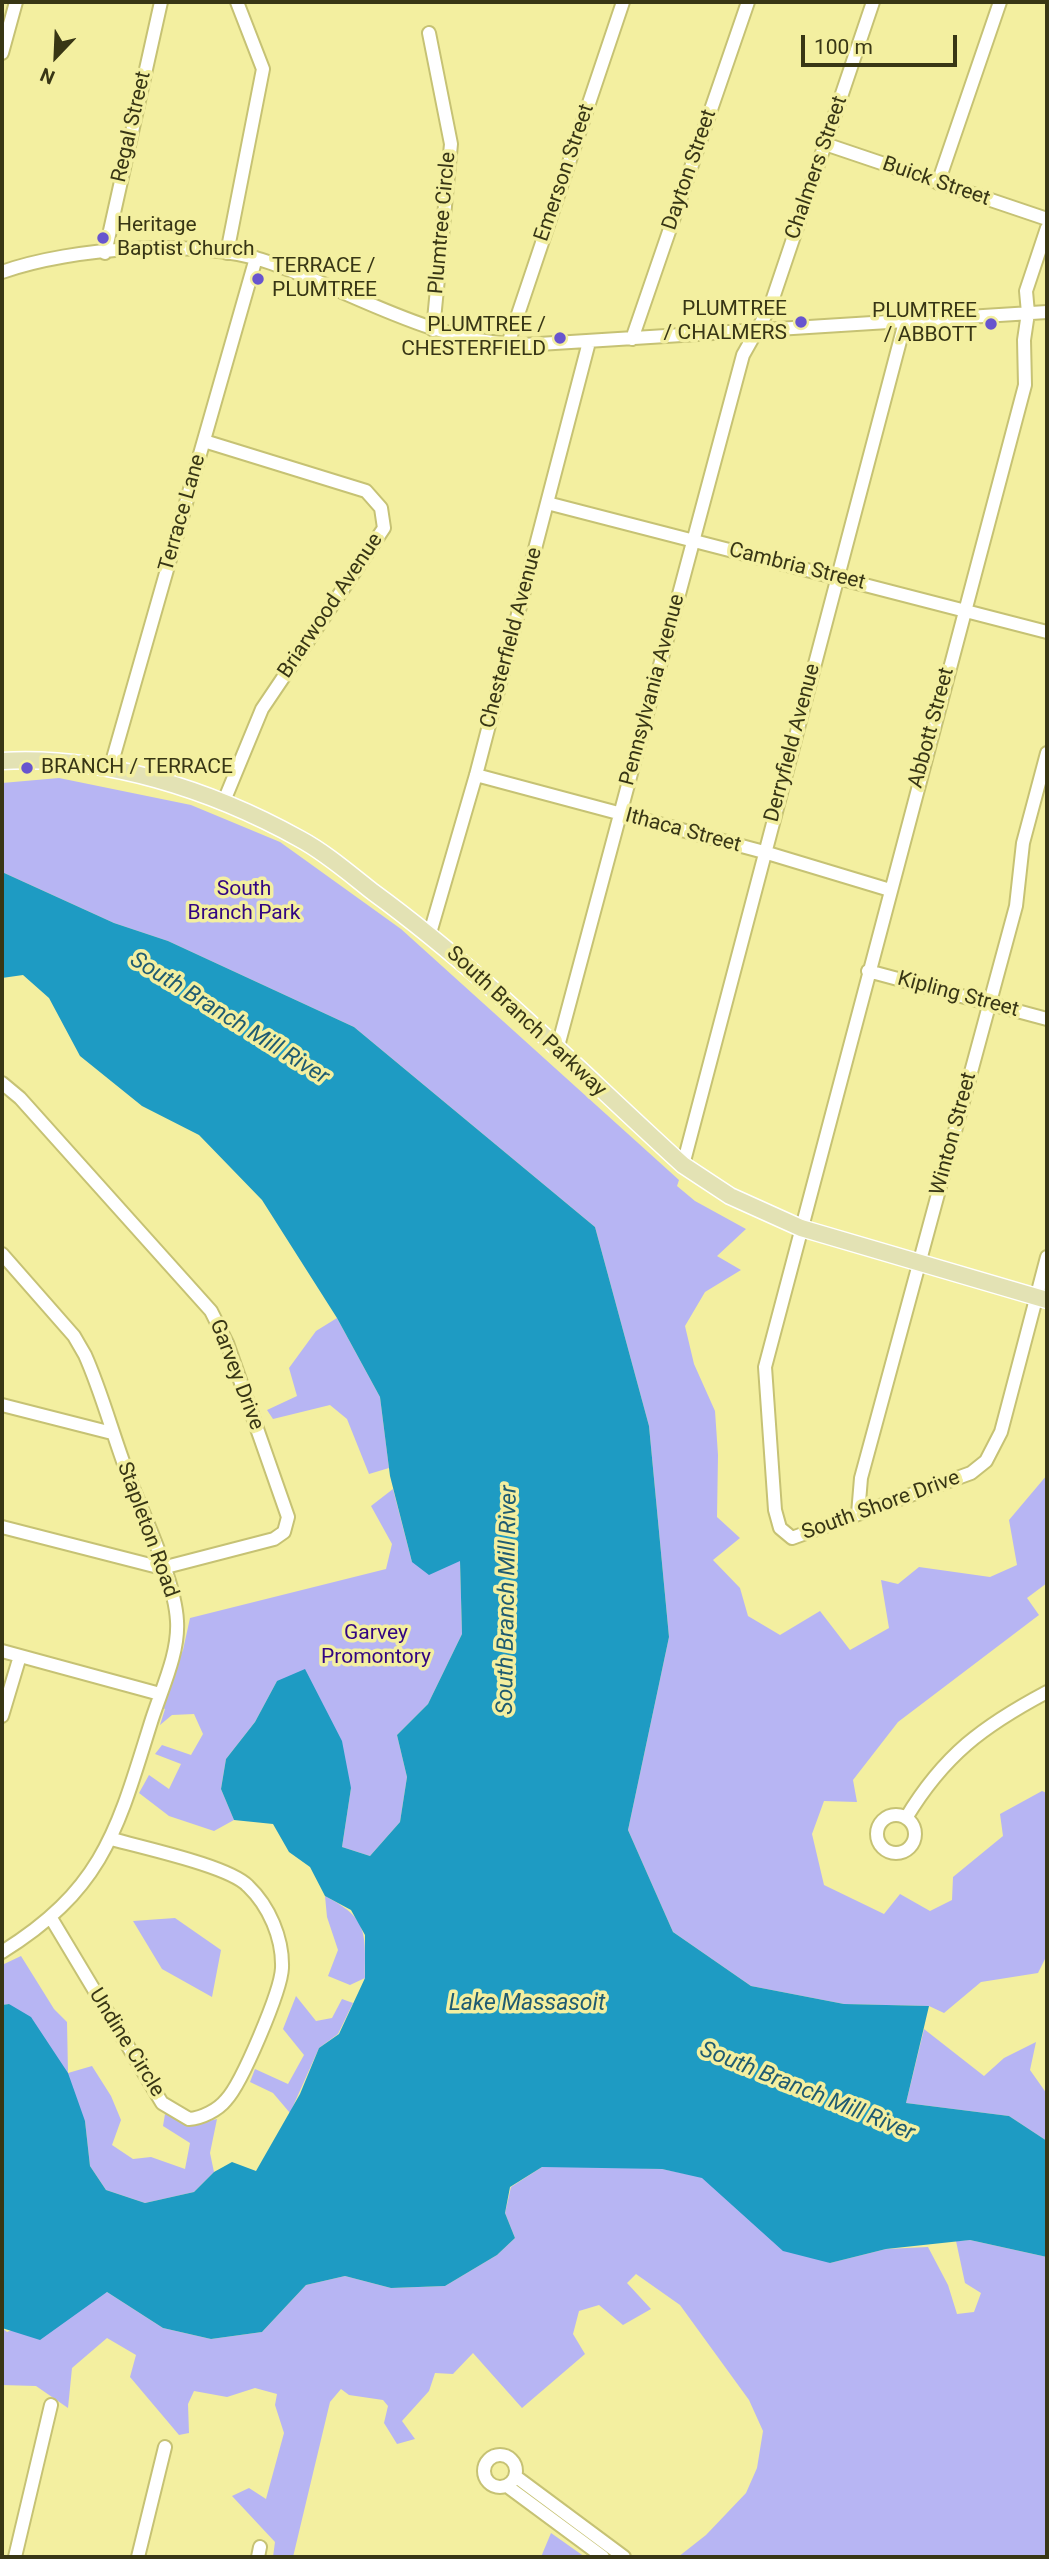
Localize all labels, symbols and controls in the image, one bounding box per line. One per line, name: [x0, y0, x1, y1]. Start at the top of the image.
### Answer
north arrow: [21, 21, 91, 91]
scale bar: [804, 21, 960, 65]
text: 100 m: [814, 35, 873, 59]
text: N: [37, 63, 58, 89]
street label: Regal Street: [107, 69, 157, 185]
street label: Chalmers Street: [781, 93, 853, 243]
street label: Emerson Street: [530, 101, 600, 245]
street label: Dayton Street: [658, 106, 722, 234]
street label: Plumtree Circle: [424, 151, 462, 295]
street label: Buick Street: [879, 152, 993, 212]
place label: Heritage Baptist Church: [117, 213, 254, 263]
marker: Heritage Baptist Church: [95, 230, 111, 246]
place label: TERRACE / PLUMTREE: [272, 254, 377, 304]
marker: TERRACE / PLUMTREE: [250, 271, 266, 287]
place label: PLUMTREE / CHALMERS: [664, 297, 787, 347]
place label: PLUMTREE / ABBOTT: [872, 299, 977, 349]
place label: PLUMTREE / CHESTERFIELD: [401, 313, 546, 363]
marker: PLUMTREE / CHALMERS: [793, 314, 809, 330]
marker: PLUMTREE / ABBOTT: [983, 316, 999, 332]
marker: PLUMTREE / CHESTERFIELD: [552, 330, 568, 346]
street label: Terrace Lane: [154, 452, 212, 574]
street label: Briarwood Avenue: [273, 529, 389, 683]
street label: Cambria Street: [726, 538, 868, 596]
street label: Chesterfield Avenue: [476, 545, 548, 731]
street label: Pennsylvania Avenue: [615, 592, 691, 788]
street label: Derryfield Avenue: [760, 661, 826, 825]
street label: Abbott Street: [904, 665, 960, 791]
place label: BRANCH / TERRACE: [41, 755, 233, 781]
marker: BRANCH / TERRACE: [19, 760, 35, 776]
street label: Ithaca Street: [622, 803, 744, 859]
park label: South Branch Park: [188, 877, 300, 927]
street label: South Branch Parkway: [441, 941, 611, 1103]
water label: South Branch Mill River: [124, 947, 334, 1091]
street label: Kipling Street: [895, 967, 1021, 1023]
street label: Winton Street: [925, 1070, 983, 1198]
street label: Garvey Drive: [203, 1316, 269, 1434]
street label: Stapleton Road: [111, 1459, 183, 1601]
street label: South Shore Drive: [799, 1466, 963, 1546]
water label: South Branch Mill River: [492, 1485, 524, 1715]
park label: Garvey Promontory: [321, 1621, 431, 1671]
street label: Undine Circle: [83, 1984, 169, 2102]
water label: Lake Massasoit: [449, 1990, 605, 2018]
water label: South Branch Mill River: [696, 2036, 918, 2148]

